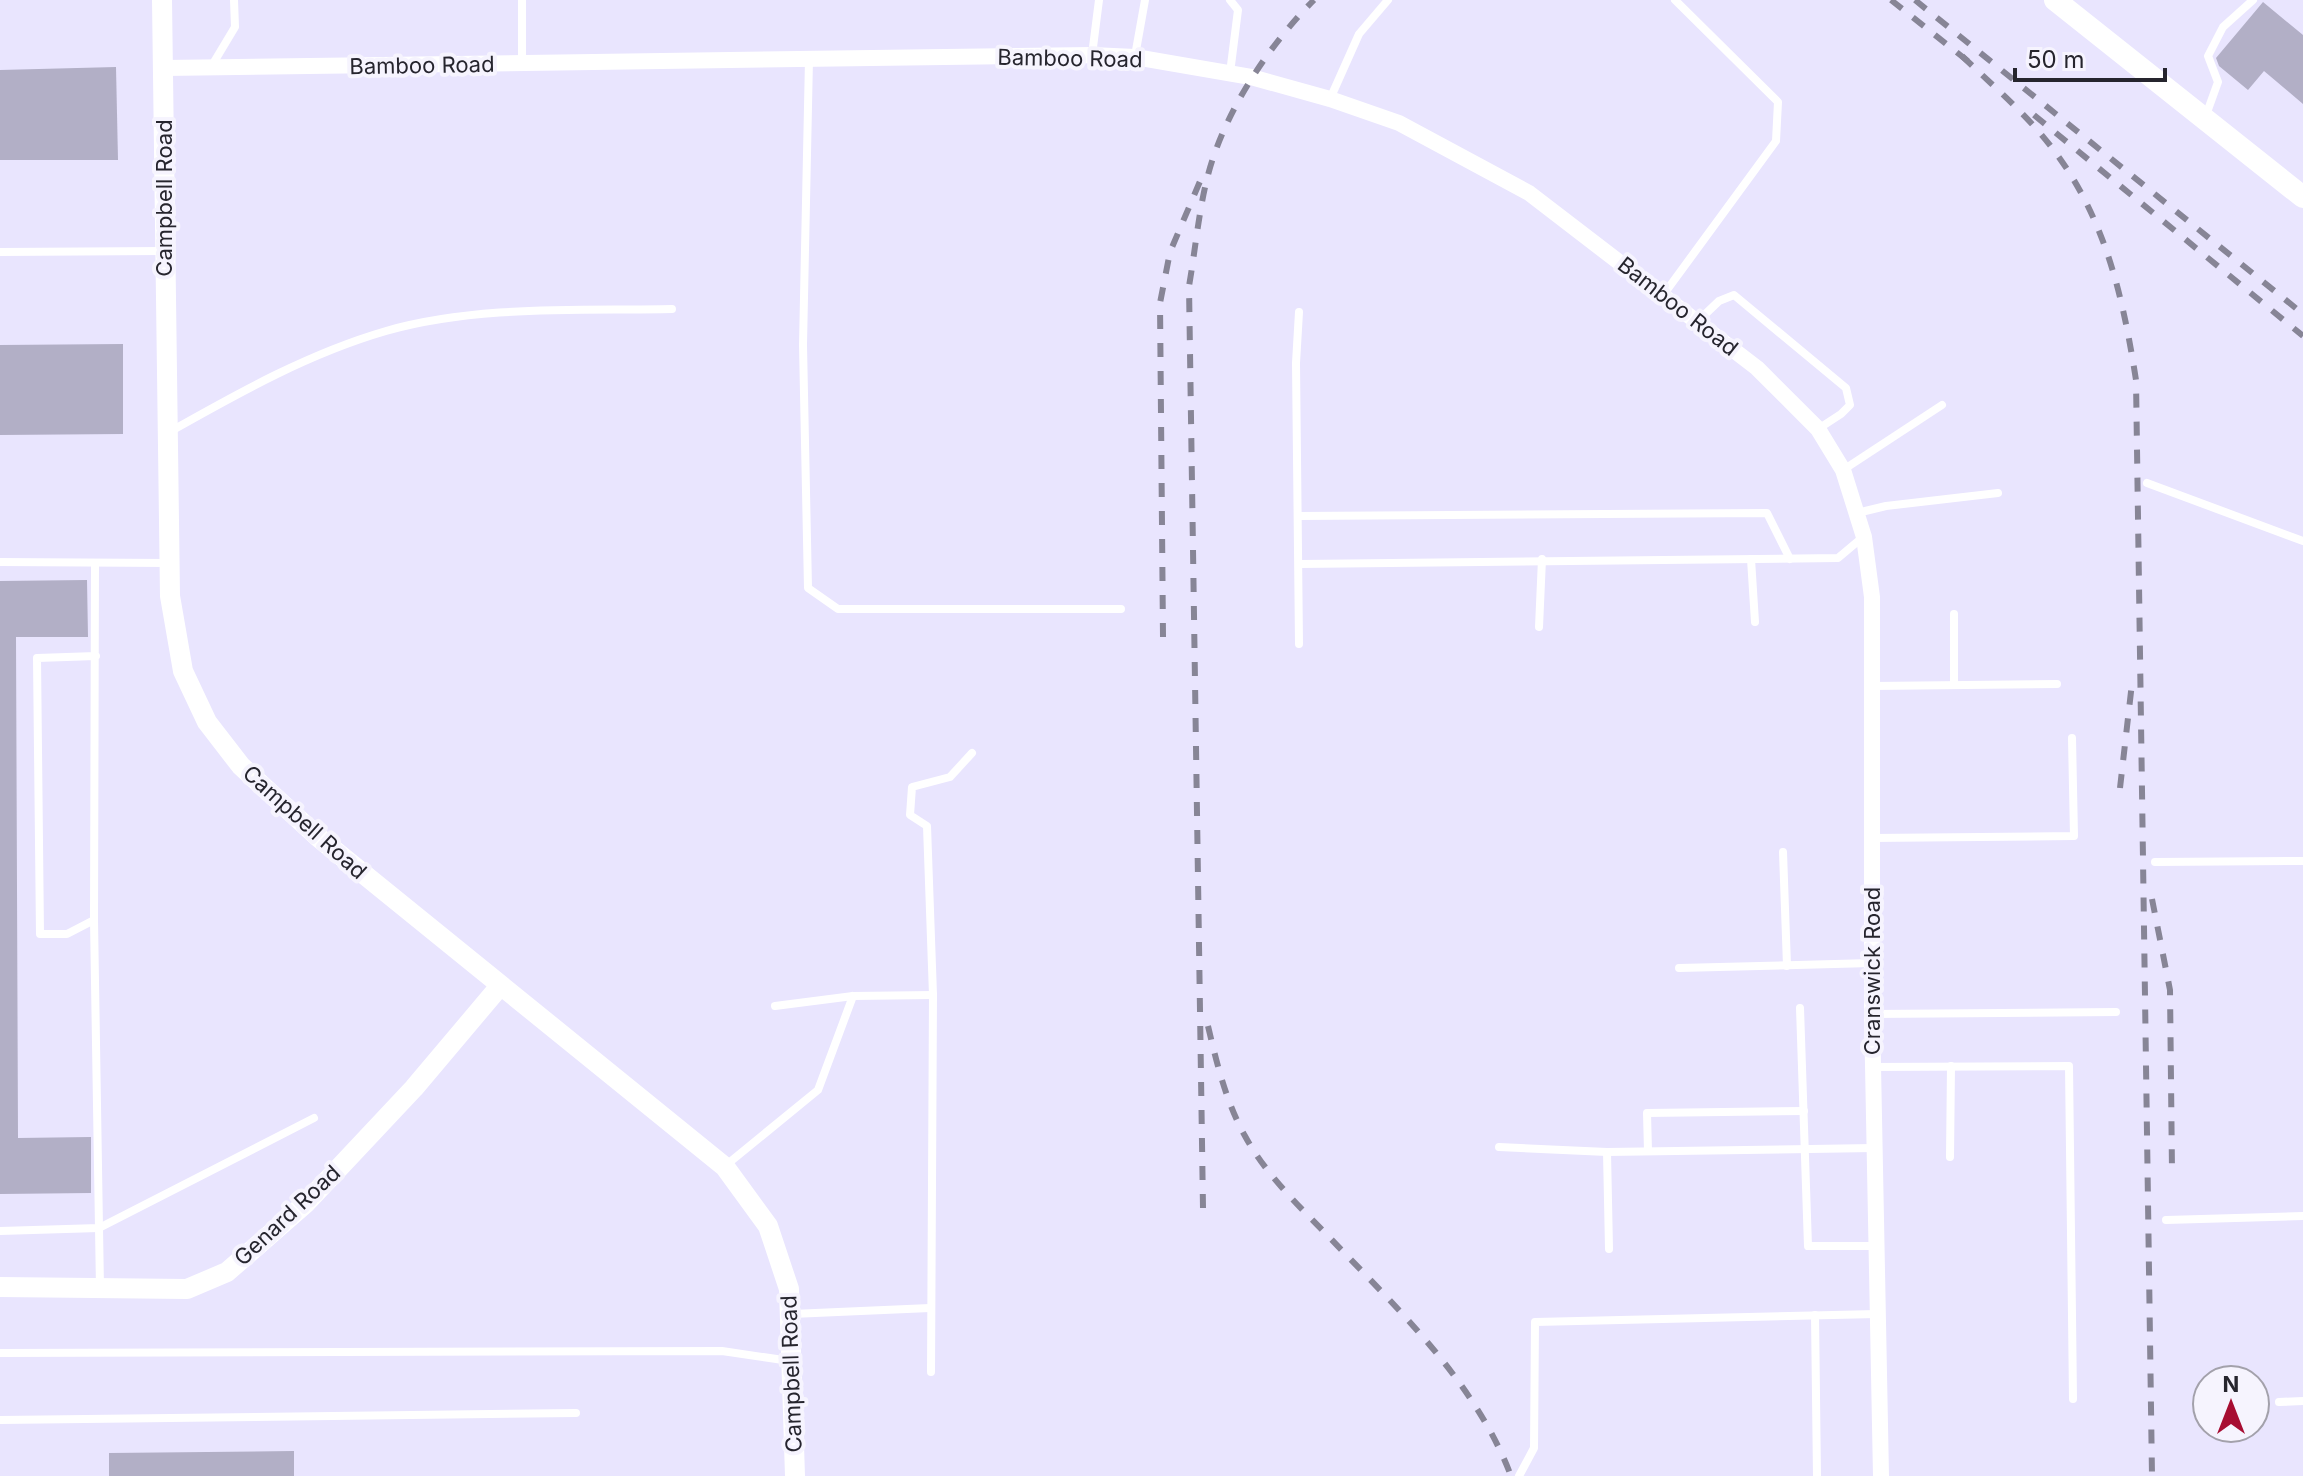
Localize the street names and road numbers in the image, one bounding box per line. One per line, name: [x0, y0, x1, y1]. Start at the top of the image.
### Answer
street label: Bamboo Road: [997, 44, 1143, 72]
street label: Bamboo Road: [349, 51, 495, 79]
street label: Campbell Road: [151, 119, 177, 277]
street label: Bamboo Road: [1613, 251, 1743, 361]
street label: Campbell Road: [238, 760, 372, 884]
street label: Cranswick Road: [1859, 887, 1885, 1055]
street label: Genard Road: [229, 1159, 345, 1271]
street label: Campbell Road: [775, 1295, 807, 1453]

